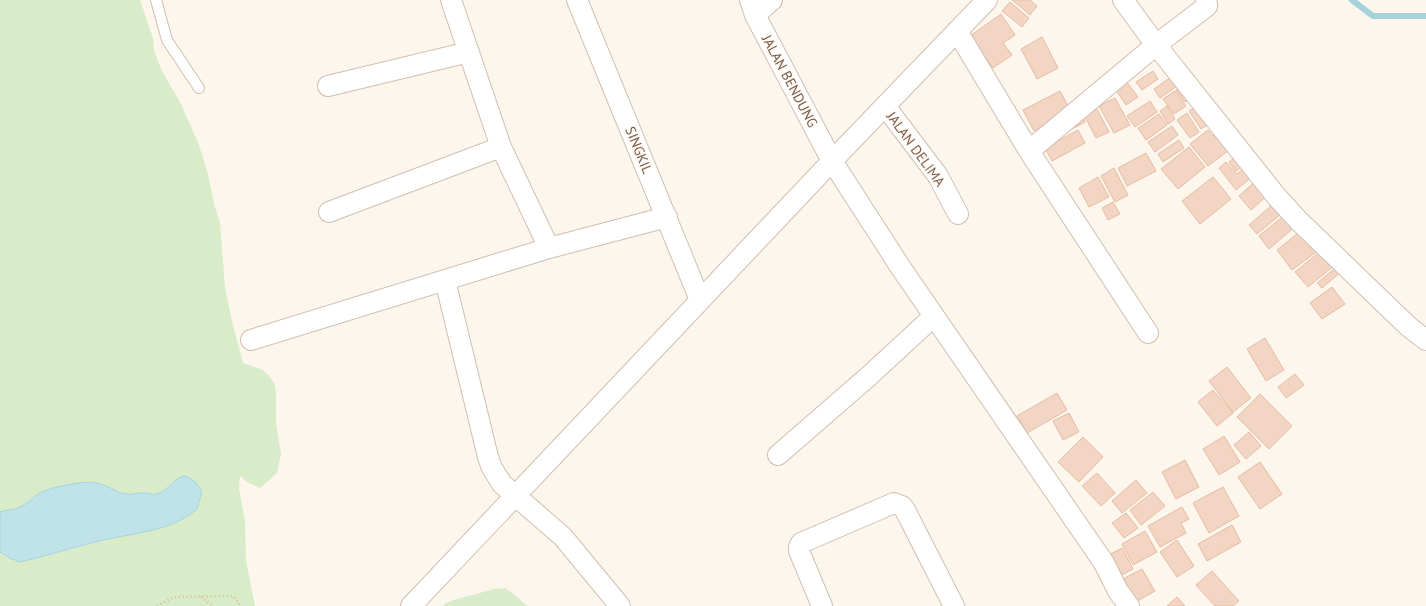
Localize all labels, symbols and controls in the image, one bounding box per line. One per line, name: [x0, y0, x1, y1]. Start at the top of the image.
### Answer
street label: JALAN BENDUNG: [758, 31, 822, 130]
street label: JALAN DELIMA: [882, 107, 950, 191]
street label: SINGKIL: [621, 124, 657, 176]

